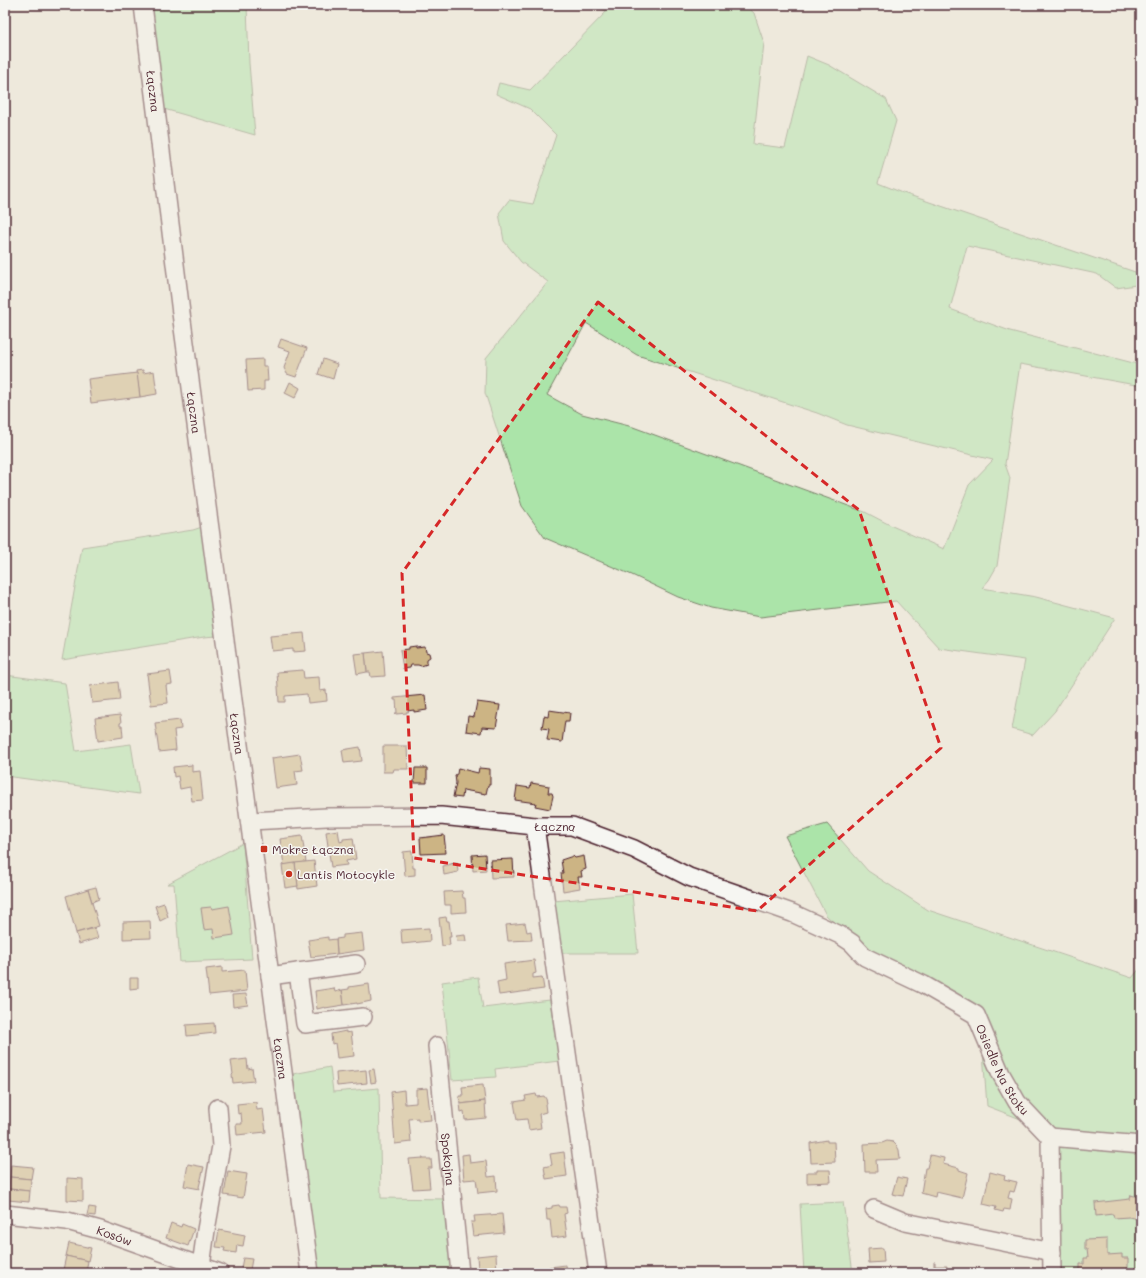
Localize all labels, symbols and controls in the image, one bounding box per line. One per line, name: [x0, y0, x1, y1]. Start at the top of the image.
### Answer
street label: Łączna: [143, 70, 164, 113]
street label: Łączna: [184, 391, 205, 434]
street label: Łączna: [227, 712, 248, 756]
street label: Łączna: [535, 817, 579, 835]
place label: Mokre Łączna: [272, 841, 354, 857]
marker: Mokre Łączna: [259, 844, 269, 854]
place label: Lantis Motocykle: [297, 866, 395, 882]
marker: Lantis Motocykle: [284, 869, 294, 879]
street label: Osiedle Na Stoku: [973, 1021, 1033, 1118]
street label: Łączna: [271, 1037, 292, 1081]
street label: Spokojna: [438, 1132, 459, 1187]
street label: Kosów: [95, 1221, 134, 1249]

